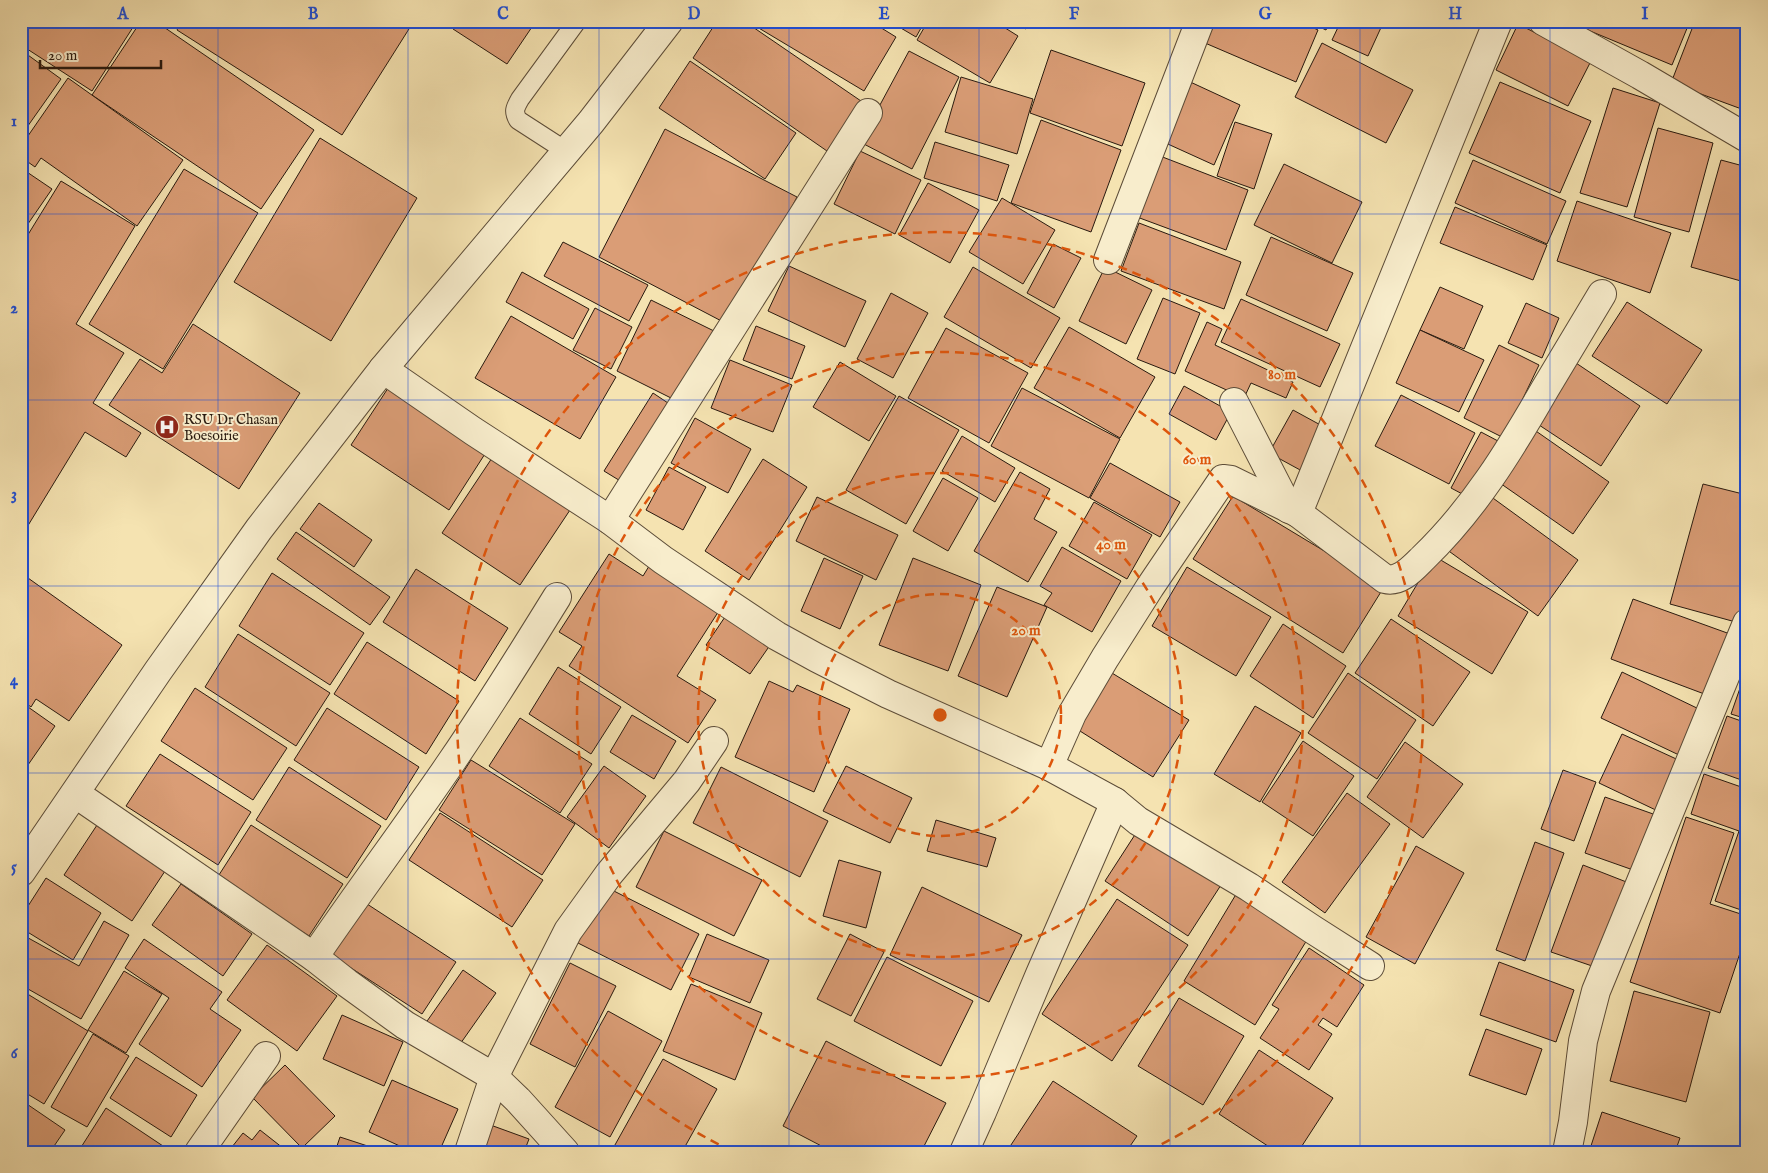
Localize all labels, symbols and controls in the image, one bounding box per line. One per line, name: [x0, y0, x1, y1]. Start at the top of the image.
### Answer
text: A: [117, 5, 130, 25]
text: B: [308, 5, 319, 25]
text: C: [497, 5, 509, 25]
text: D: [688, 5, 701, 25]
text: E: [878, 5, 890, 25]
text: F: [1069, 5, 1080, 25]
text: G: [1259, 5, 1272, 25]
text: H: [1448, 5, 1462, 25]
text: I: [1642, 5, 1649, 25]
scale bar: [40, 38, 161, 70]
text: 20 m: [48, 46, 78, 65]
text: 1: [11, 112, 17, 132]
text: 2: [10, 299, 18, 319]
text: 80 m: [1268, 365, 1296, 384]
place label: RSU Dr Chasan Boesoirie: [184, 411, 279, 445]
hospital icon: RSU Dr Chasan Boesoirie: [154, 414, 180, 440]
text: 60 m: [1183, 450, 1212, 469]
text: 3: [11, 485, 17, 505]
text: 40 m: [1096, 535, 1126, 554]
text: 20 m: [1011, 621, 1041, 640]
text: 4: [10, 671, 19, 691]
centre of rings: [931, 706, 949, 724]
text: 5: [11, 858, 17, 878]
text: 6: [11, 1044, 19, 1064]

